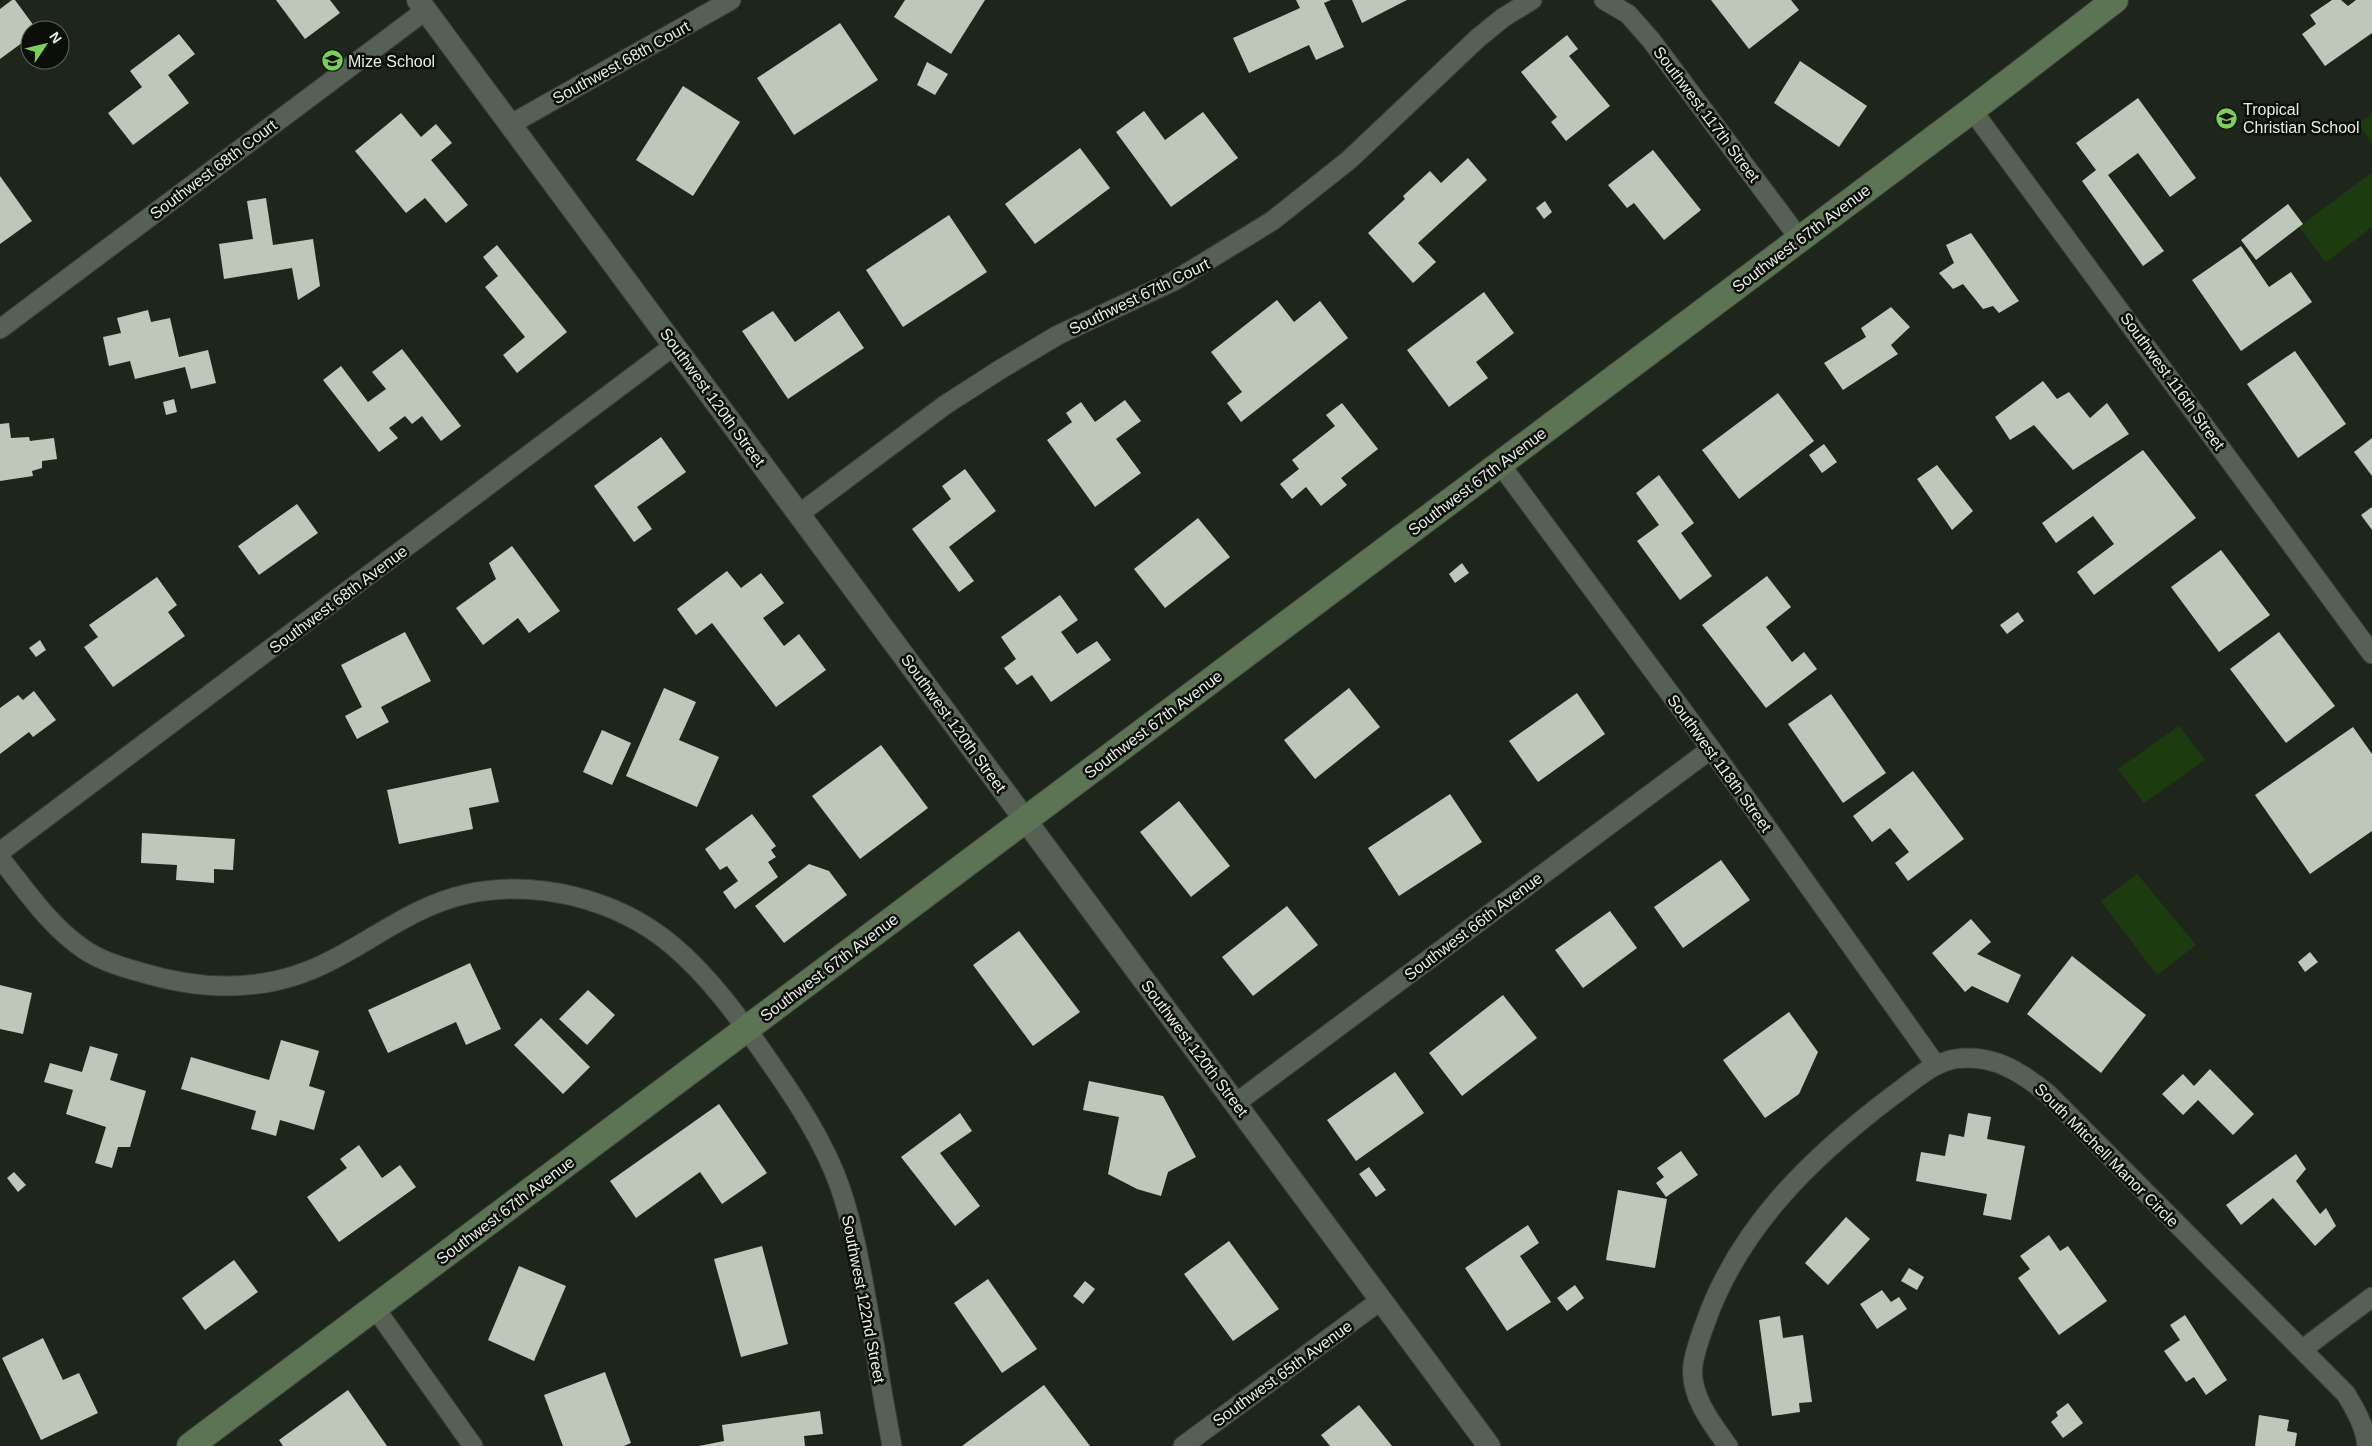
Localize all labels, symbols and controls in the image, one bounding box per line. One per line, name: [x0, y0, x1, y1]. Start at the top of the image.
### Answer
street label: Southwest 68th Court: [550, 17, 693, 107]
north arrow: [20, 20, 70, 70]
text: N: [46, 29, 65, 46]
street label: Southwest 117th Street: [1650, 43, 1763, 186]
school or university icon: Mize School: [320, 49, 344, 73]
place label: Mize School: [348, 53, 435, 70]
place label: Tropical Christian School: [2243, 101, 2360, 136]
school or university icon: Tropical Christian School: [2215, 106, 2239, 130]
street label: Southwest 68th Court: [147, 116, 280, 222]
street label: Southwest 67th Avenue: [1729, 181, 1874, 296]
street label: Southwest 67th Court: [1066, 255, 1213, 338]
street label: Southwest 116th Street: [2117, 309, 2228, 454]
street label: Southwest 120th Street: [657, 325, 769, 470]
street label: Southwest 67th Avenue: [1405, 424, 1550, 539]
street label: Southwest 68th Avenue: [266, 542, 411, 657]
street label: Southwest 120th Street: [898, 651, 1010, 796]
street label: Southwest 67th Avenue: [1081, 667, 1226, 782]
street label: Southwest 118th Street: [1664, 691, 1775, 836]
street label: Southwest 66th Avenue: [1401, 869, 1546, 984]
street label: Southwest 67th Avenue: [757, 910, 902, 1025]
street label: Southwest 120th Street: [1138, 977, 1252, 1120]
street label: South Mitchell Manor Circle: [2031, 1080, 2182, 1231]
street label: Southwest 67th Avenue: [433, 1153, 578, 1268]
street label: Southwest 122nd Street: [839, 1214, 888, 1385]
street label: Southwest 65th Avenue: [1209, 1317, 1355, 1430]

